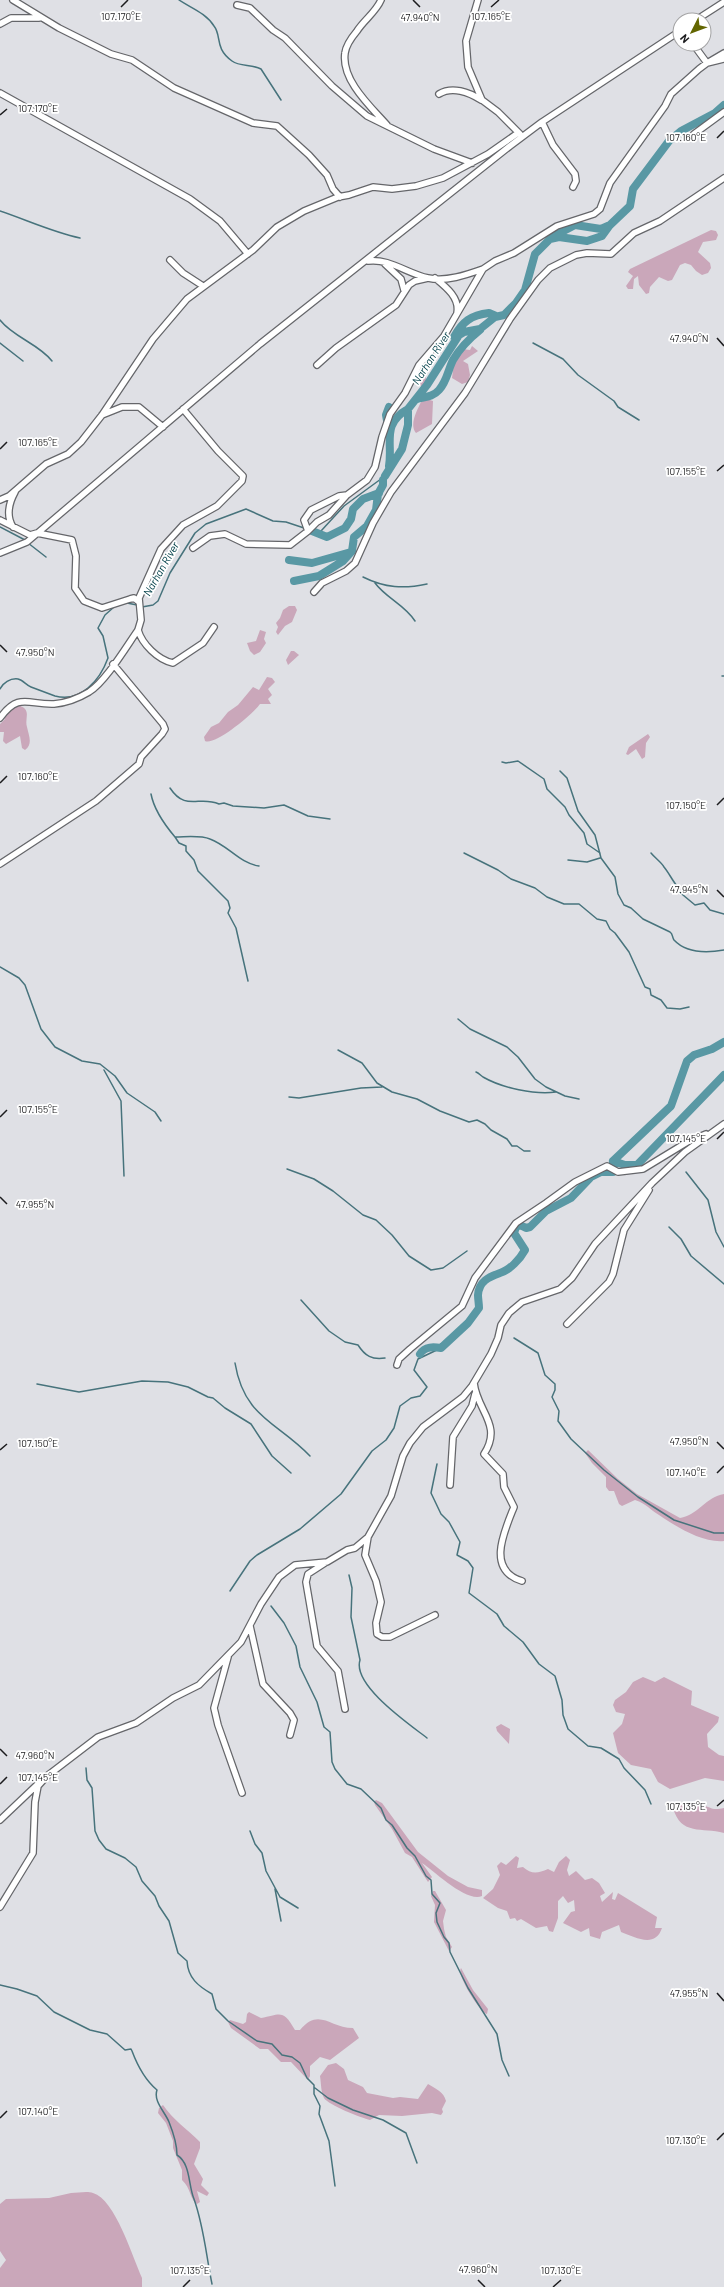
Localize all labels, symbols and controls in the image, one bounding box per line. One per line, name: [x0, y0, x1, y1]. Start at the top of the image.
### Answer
text: 107.170°E: [101, 10, 141, 22]
text: 107.165°E: [471, 10, 511, 22]
text: 47.940°N: [400, 11, 440, 23]
north arrow: [672, 12, 712, 52]
text: N: [677, 32, 691, 46]
text: 107.170°E: [18, 102, 58, 114]
text: 107.160°E: [666, 131, 706, 143]
water label: Narhan River: [409, 328, 453, 386]
text: 47.940°N: [669, 332, 709, 344]
text: 107.165°E: [18, 436, 58, 448]
text: 107.155°E: [666, 465, 706, 477]
water label: Narhan River: [140, 539, 182, 598]
text: 47.950°N: [16, 646, 54, 658]
text: 107.160°E: [18, 770, 58, 782]
text: 107.150°E: [666, 799, 706, 811]
text: 47.945°N: [670, 883, 708, 895]
text: 107.155°E: [18, 1103, 58, 1115]
text: 107.145°E: [666, 1132, 706, 1144]
text: 47.955°N: [16, 1198, 54, 1210]
text: 47.950°N: [670, 1435, 708, 1447]
text: 107.150°E: [18, 1437, 58, 1449]
text: 107.140°E: [666, 1466, 706, 1478]
text: 47.960°N: [16, 1749, 54, 1761]
text: 107.145°E: [18, 1771, 58, 1783]
text: 107.135°E: [666, 1800, 706, 1812]
text: 47.955°N: [670, 1987, 708, 1999]
text: 107.140°E: [18, 2105, 58, 2117]
text: 107.130°E: [666, 2134, 706, 2146]
text: 47.960°N: [459, 2263, 497, 2275]
text: 107.135°E: [170, 2264, 210, 2276]
text: 107.130°E: [541, 2264, 581, 2276]

